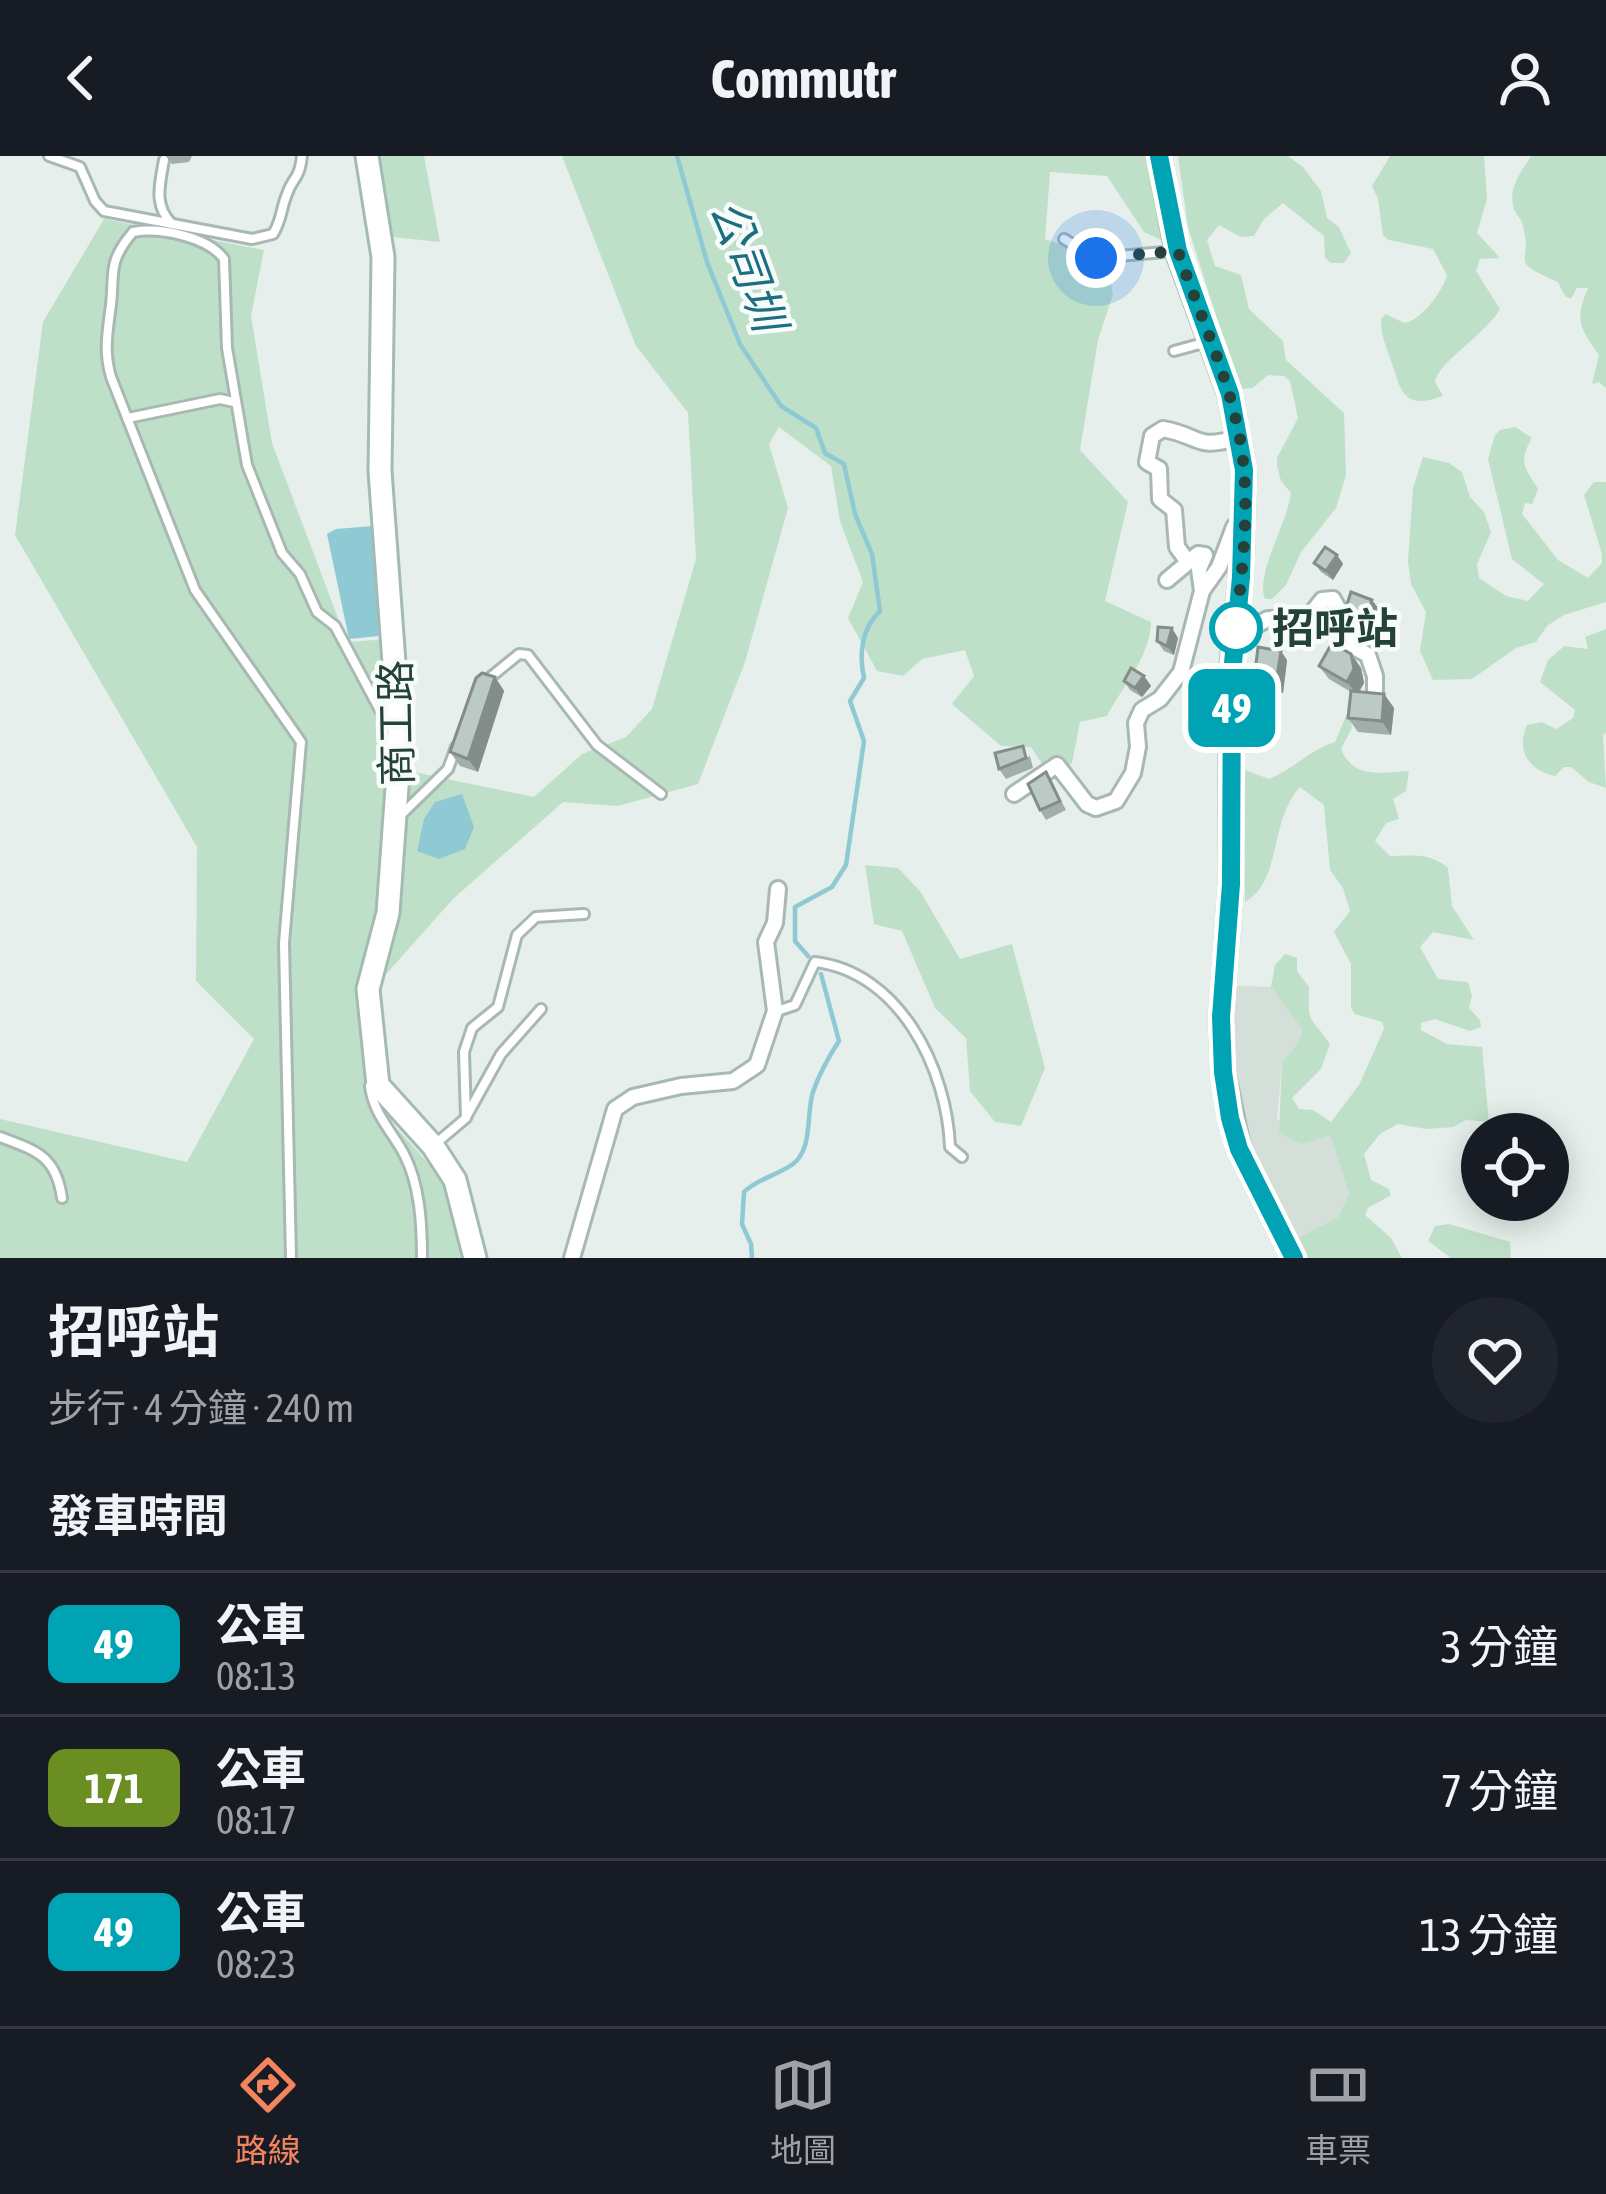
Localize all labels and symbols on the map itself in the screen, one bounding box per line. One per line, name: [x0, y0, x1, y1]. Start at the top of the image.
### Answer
water label: 公司圳: [700, 193, 798, 343]
your location: [1066, 228, 1126, 288]
marker: 招呼站: [1211, 603, 1261, 653]
place label: 招呼站: [1272, 604, 1398, 652]
street label: 商工路: [371, 660, 421, 786]
line badge: 49: [1178, 669, 1286, 747]

